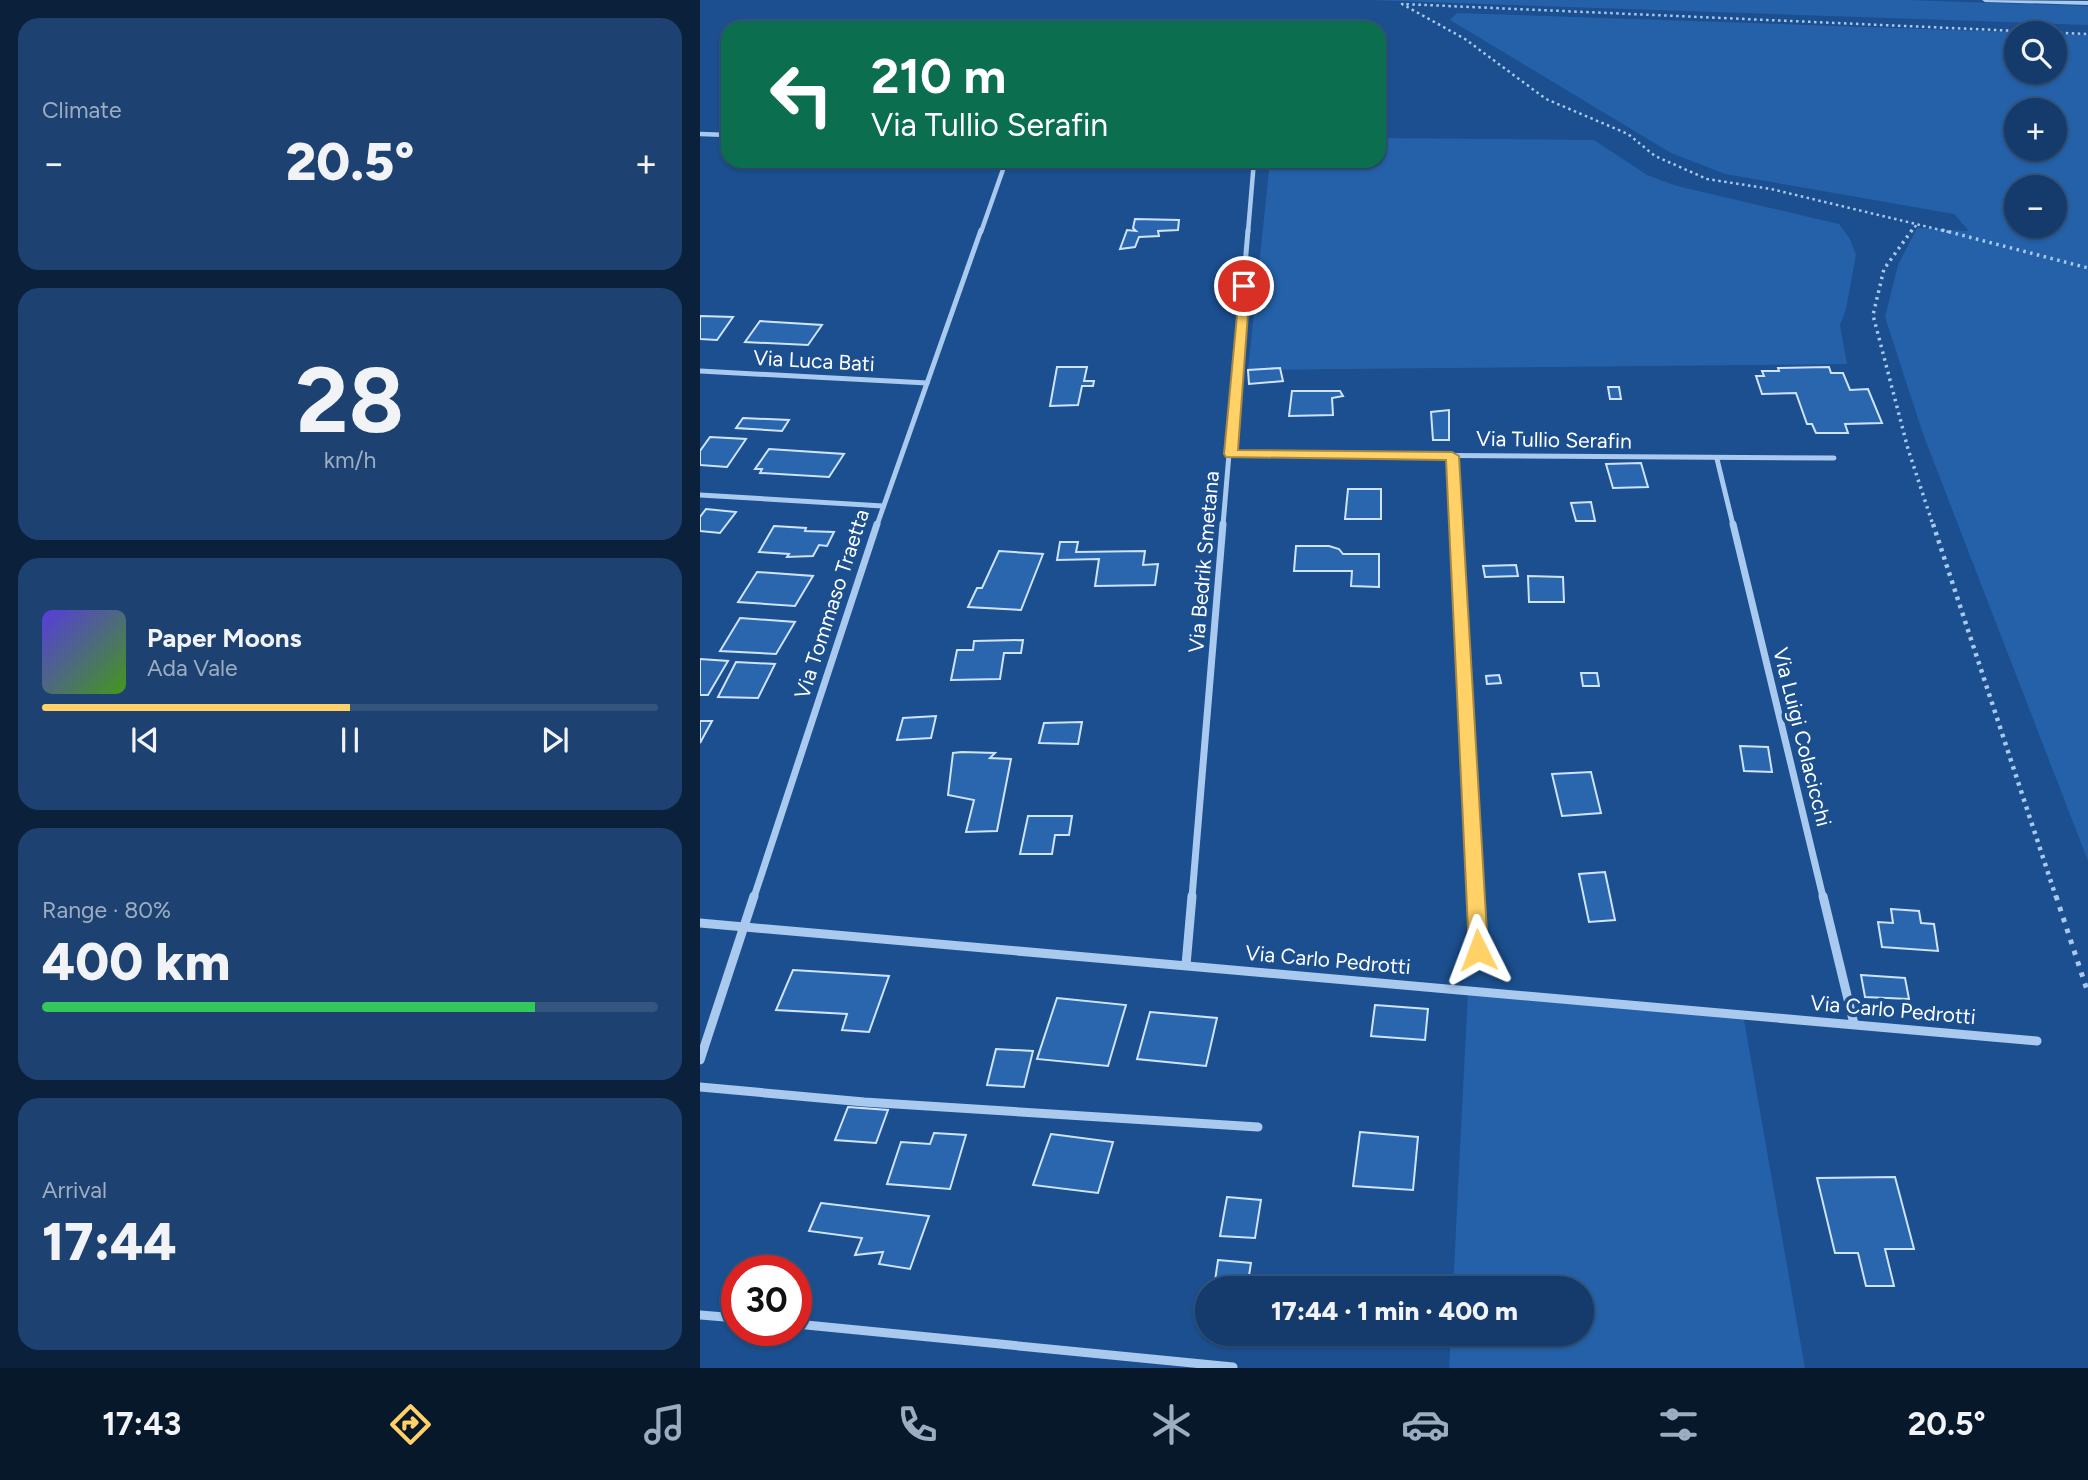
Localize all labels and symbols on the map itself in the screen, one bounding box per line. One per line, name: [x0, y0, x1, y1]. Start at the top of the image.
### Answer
pin: [1214, 256, 1274, 316]
street label: Via Luca Bati: [753, 345, 875, 376]
street label: Via Tullio Serafin: [1476, 426, 1632, 453]
street label: Via Bedrik Smetana: [1183, 470, 1224, 654]
street label: Via Tommaso Traetta: [789, 506, 874, 702]
street label: Via Luigi Colacicchi: [1768, 645, 1837, 829]
position arrow: [1441, 913, 1515, 987]
street label: Via Carlo Pedrotti: [1244, 940, 1412, 979]
street label: Via Carlo Pedrotti: [1809, 990, 1977, 1029]
speed limit sign: 30: [721, 1255, 812, 1346]

